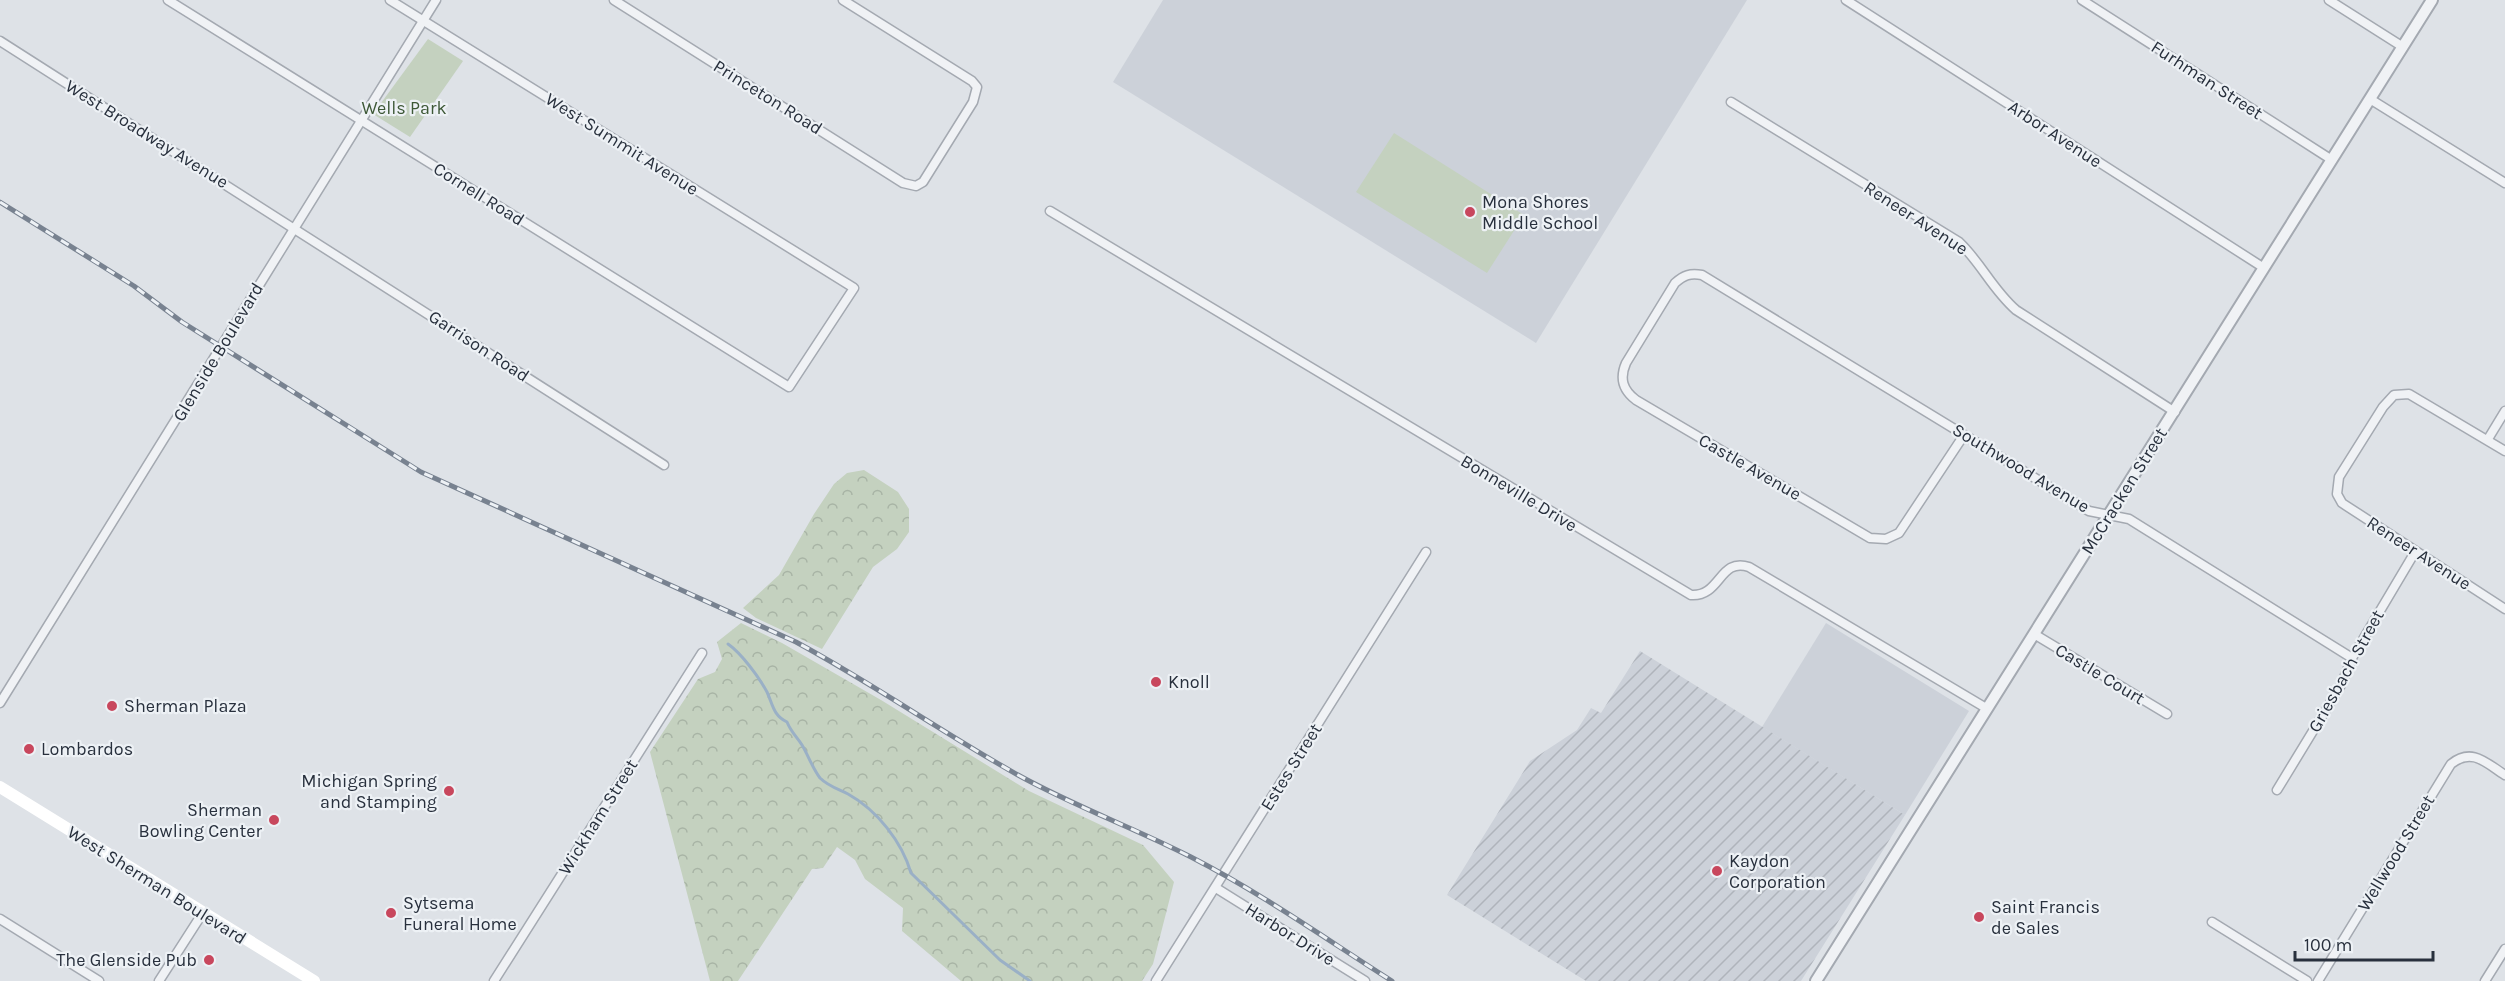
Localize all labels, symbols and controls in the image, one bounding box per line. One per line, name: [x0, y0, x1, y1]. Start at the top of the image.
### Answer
street label: Furhman Street: [2147, 36, 2267, 124]
street label: Princeton Road: [709, 55, 827, 139]
street label: West Broadway Avenue: [61, 75, 233, 193]
street label: West Summit Avenue: [541, 88, 703, 200]
street label: Arbor Avenue: [2004, 96, 2106, 172]
park label: Wells Park: [361, 97, 447, 119]
street label: Cornell Road: [429, 157, 529, 231]
street label: Reneer Avenue: [1860, 176, 1972, 260]
place label: Mona Shores Middle School: [1482, 191, 1598, 234]
marker: Mona Shores Middle School: [1463, 205, 1477, 219]
street label: Glenside Boulevard: [168, 279, 268, 425]
street label: Garrison Road: [424, 305, 534, 387]
street label: Southwood Avenue: [1948, 418, 2094, 518]
street label: McCracken Street: [2076, 423, 2172, 558]
street label: Castle Avenue: [1695, 429, 1805, 505]
street label: Bonneville Drive: [1457, 450, 1581, 536]
street label: Reneer Avenue: [2363, 511, 2475, 595]
street label: Griesbach Street: [2303, 606, 2389, 736]
street label: Castle Court: [2051, 639, 2149, 709]
place label: Knoll: [1168, 671, 1210, 693]
marker: Knoll: [1149, 675, 1163, 689]
place label: Sherman Plaza: [124, 695, 247, 717]
marker: Sherman Plaza: [105, 699, 119, 713]
street label: Estes Street: [1256, 719, 1327, 815]
place label: Lombardos: [41, 738, 133, 760]
marker: Lombardos: [22, 742, 36, 756]
street label: Wickham Street: [554, 755, 642, 879]
place label: Michigan Spring and Stamping: [301, 770, 437, 813]
marker: Michigan Spring and Stamping: [442, 784, 456, 798]
street label: Wellwood Street: [2353, 791, 2440, 915]
place label: Sherman Bowling Center: [139, 799, 262, 842]
marker: Sherman Bowling Center: [267, 813, 281, 827]
street label: West Sherman Boulevard: [63, 821, 251, 949]
place label: Kaydon Corporation: [1729, 850, 1826, 893]
marker: Kaydon Corporation: [1710, 864, 1724, 878]
place label: Sytsema Funeral Home: [403, 892, 517, 935]
place label: Saint Francis de Sales: [1991, 896, 2100, 939]
street label: Harbor Drive: [1241, 898, 1339, 970]
marker: Sytsema Funeral Home: [384, 906, 398, 920]
marker: Saint Francis de Sales: [1972, 910, 1986, 924]
scale bar: [2295, 924, 2433, 962]
text: 100 m: [2304, 934, 2352, 956]
place label: The Glenside Pub: [56, 949, 197, 971]
marker: The Glenside Pub: [202, 953, 216, 967]

